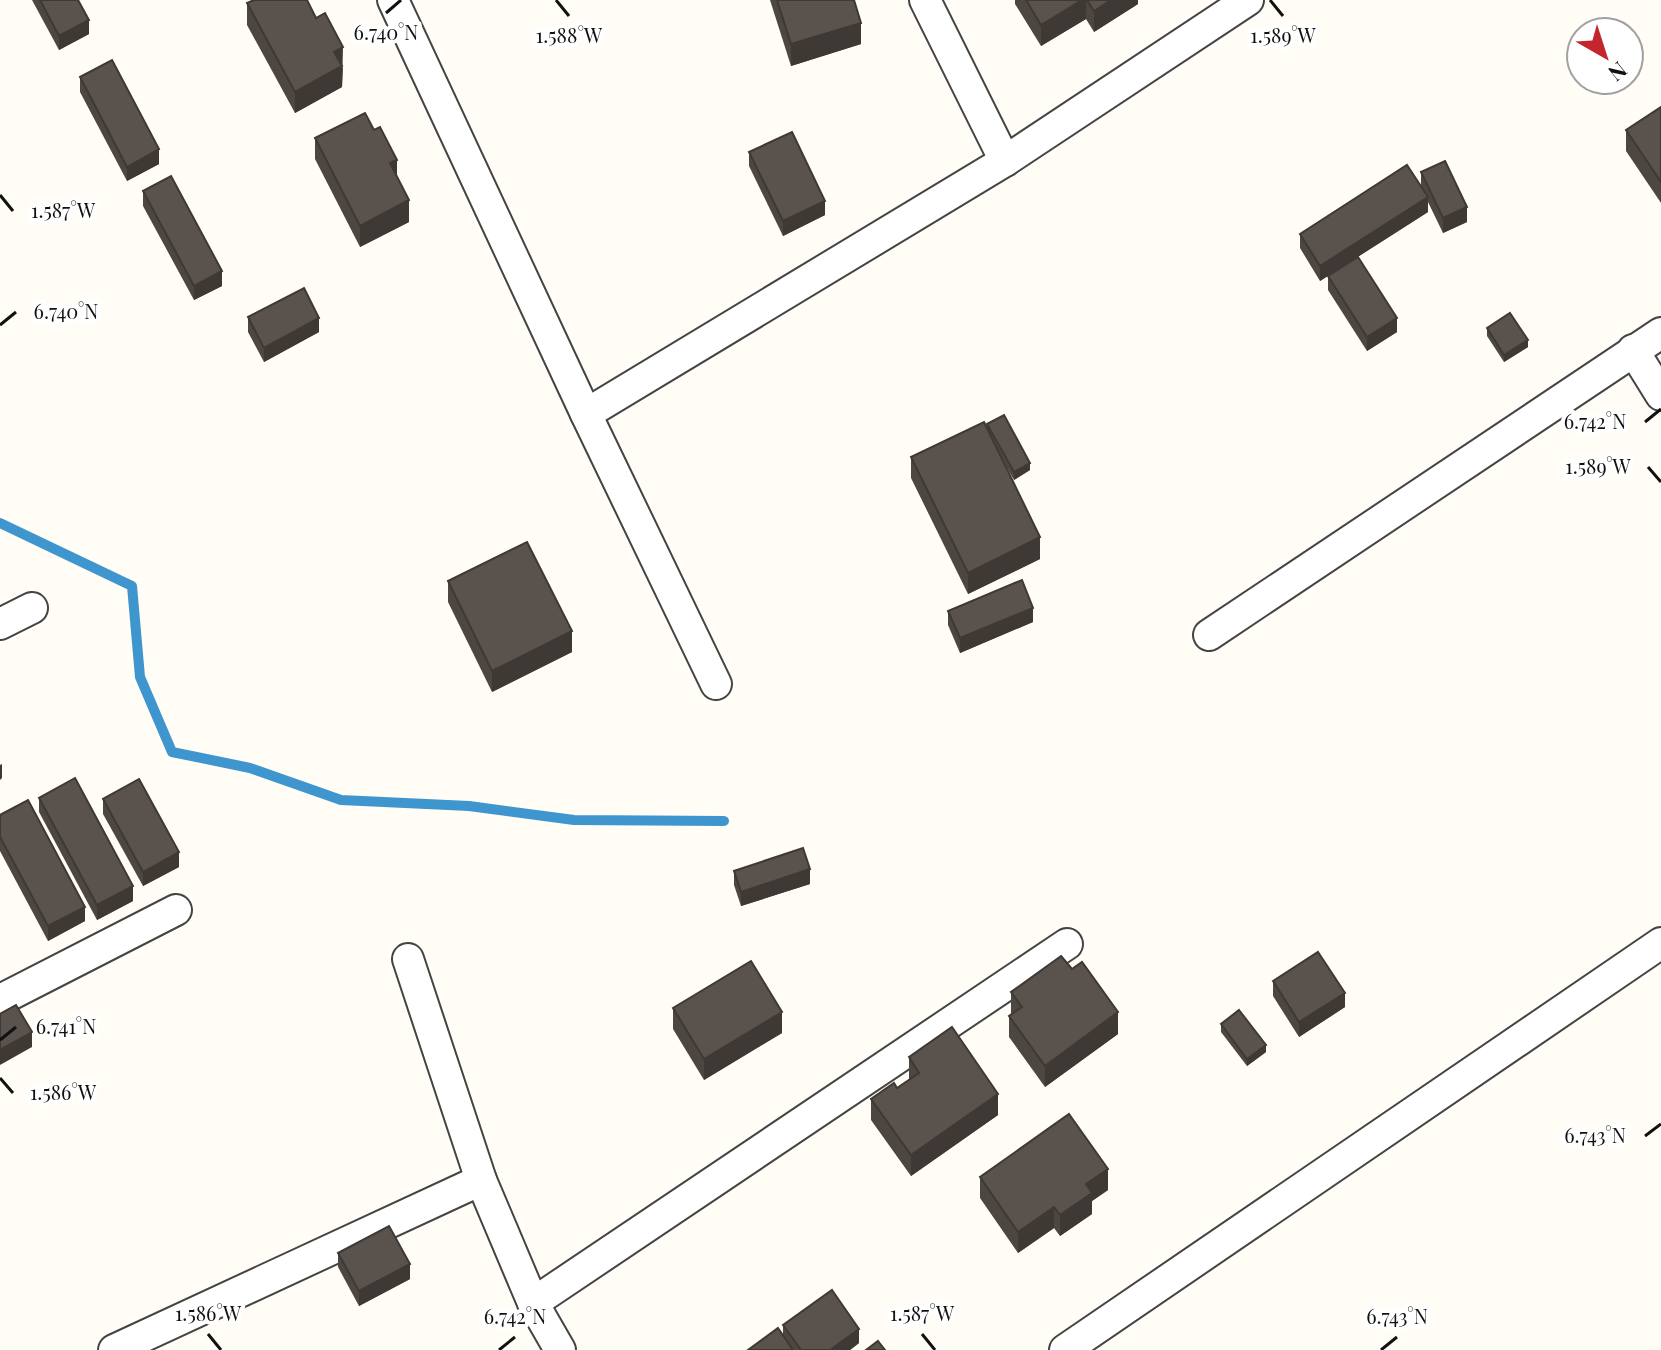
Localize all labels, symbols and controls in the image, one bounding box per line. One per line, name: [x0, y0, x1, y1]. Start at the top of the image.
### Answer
north arrow: [1565, 16, 1645, 96]
text: 6.740°N: [354, 18, 418, 45]
text: 1.588°W: [536, 21, 603, 48]
text: 1.589°W: [1250, 21, 1317, 48]
text: N: [1603, 56, 1634, 89]
text: 1.587°W: [31, 196, 96, 223]
text: 6.740°N: [34, 297, 98, 324]
text: 6.742°N: [1564, 407, 1626, 434]
text: 1.589°W: [1565, 452, 1632, 479]
text: 6.741°N: [36, 1012, 96, 1039]
text: 1.586°W: [30, 1078, 97, 1105]
text: 6.743°N: [1564, 1121, 1626, 1148]
text: 1.586°W: [175, 1299, 242, 1326]
text: 1.587°W: [890, 1299, 955, 1326]
text: 6.742°N: [484, 1302, 546, 1329]
text: 6.743°N: [1366, 1302, 1428, 1329]

